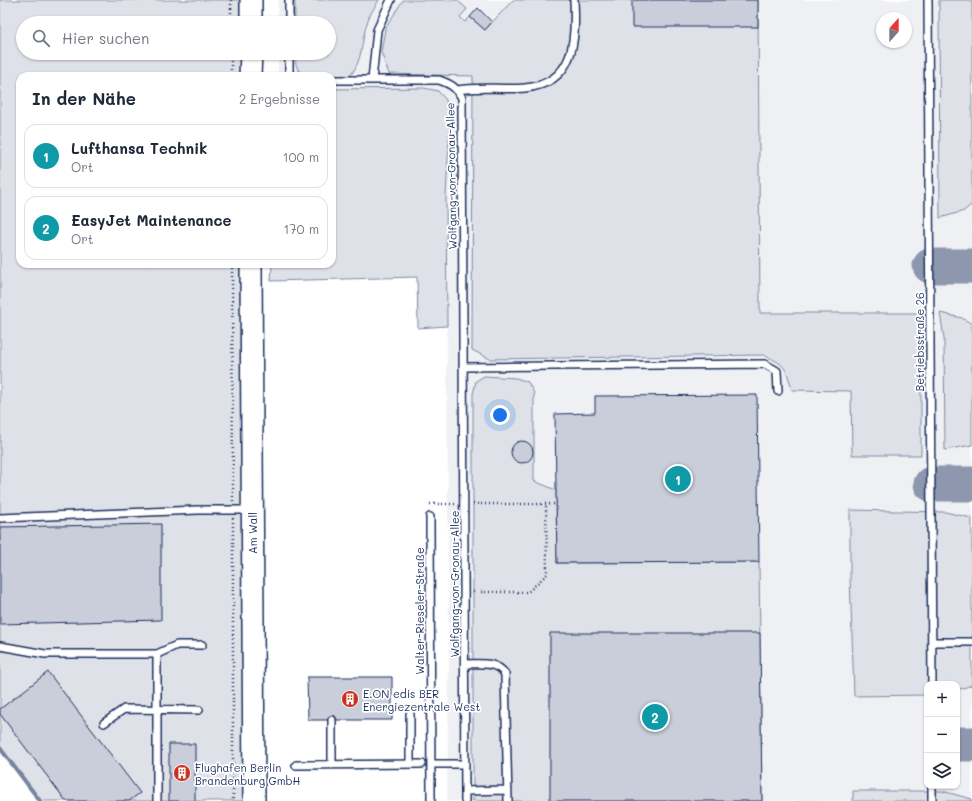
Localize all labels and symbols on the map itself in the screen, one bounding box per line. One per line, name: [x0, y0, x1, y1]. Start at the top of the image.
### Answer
north arrow: [876, 12, 912, 48]
street label: Wolfgang-von-Gronau-Allee: [442, 102, 460, 250]
street label: Betriebsstraße 26: [912, 292, 927, 392]
your location: [490, 405, 510, 425]
pin: 1: [665, 464, 691, 494]
street label: Wolfgang-von-Gronau-Allee: [447, 510, 462, 658]
street label: Am Wall: [245, 512, 260, 554]
street label: Walter-Rieseler-Straße: [412, 547, 427, 675]
place label: E.ON edis BER Energiezentrale West: [363, 686, 480, 714]
building icon: E.ON edis BER Energiezentrale West: [340, 689, 360, 709]
pin: 2: [642, 702, 668, 732]
place label: Flughafen Berlin Brandenburg GmbH: [195, 760, 301, 788]
building icon: Flughafen Berlin Brandenburg GmbH: [172, 763, 192, 783]

